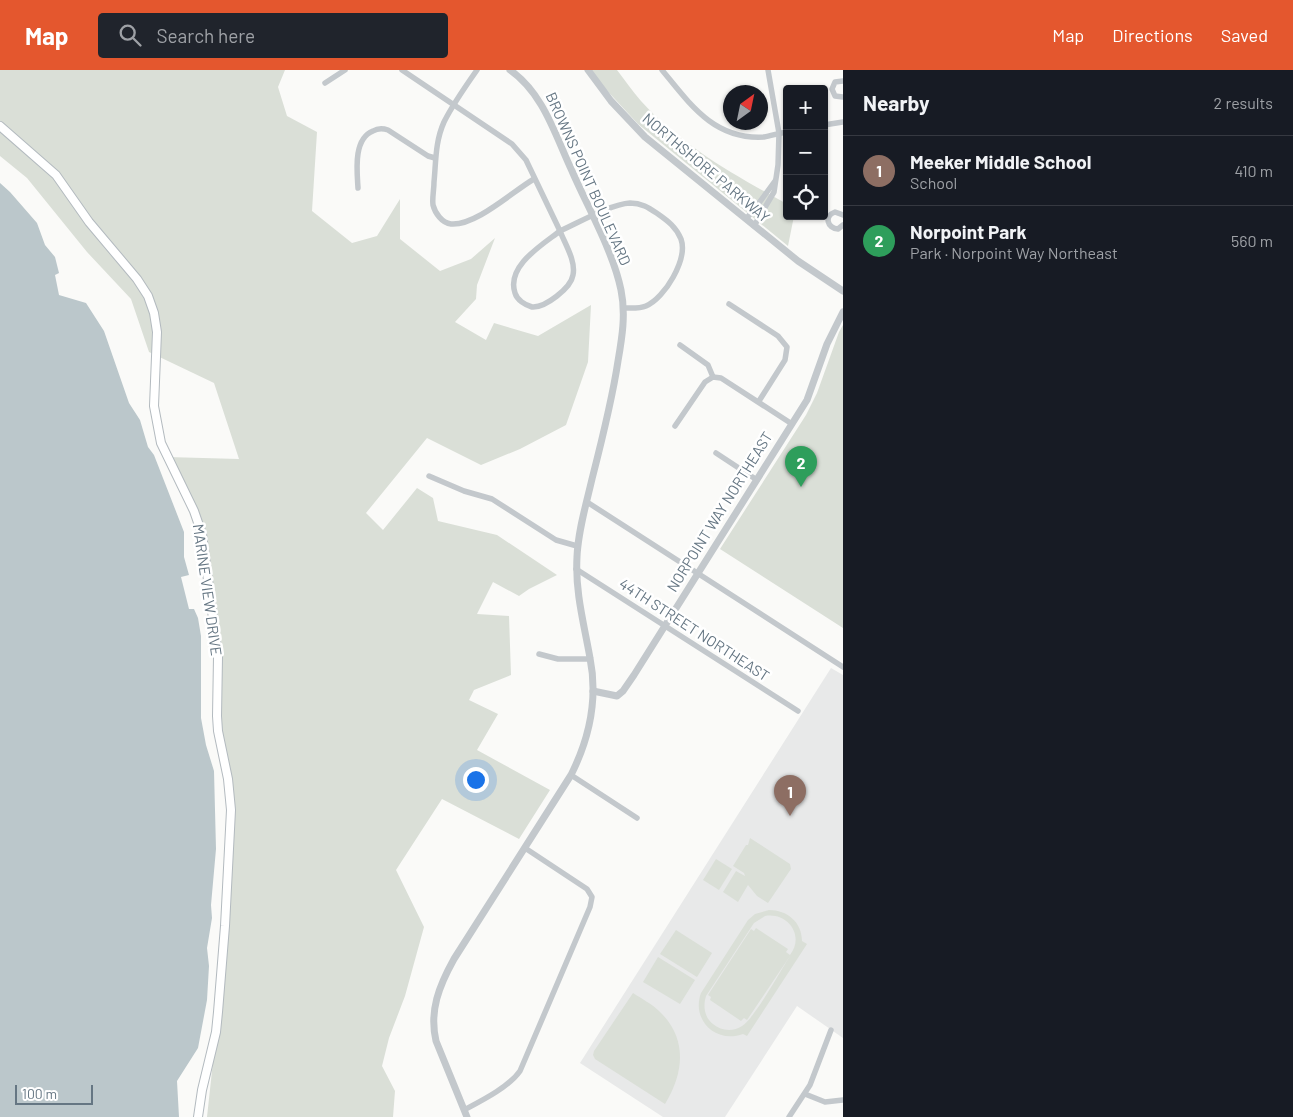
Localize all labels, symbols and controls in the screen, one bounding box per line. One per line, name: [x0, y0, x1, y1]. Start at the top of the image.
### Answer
search box: [98, 13, 448, 58]
text: Map: [25, 21, 68, 50]
icon: search: [116, 21, 144, 49]
text: Search here: [156, 24, 255, 47]
text: Map: [1052, 24, 1084, 46]
text: Directions: [1112, 24, 1193, 46]
text: Saved: [1221, 24, 1268, 46]
north arrow: [723, 85, 768, 130]
map controls: [783, 85, 828, 220]
button: +: [783, 85, 828, 130]
street label: BROWNS POINT BOULEVARD: [543, 89, 635, 268]
text: Nearby: [863, 90, 929, 115]
text: 2 results: [1214, 93, 1273, 112]
street label: NORTHSHORE PARKWAY: [639, 109, 774, 226]
button: −: [783, 130, 828, 175]
text: Meeker Middle School: [910, 150, 1091, 173]
text: 1: [876, 161, 882, 180]
text: 410 m: [1235, 161, 1273, 180]
text: School: [910, 173, 957, 192]
button: locate: [783, 175, 828, 220]
text: Norpoint Park: [910, 220, 1027, 243]
text: 2: [875, 231, 883, 250]
text: 560 m: [1231, 231, 1273, 250]
text: Park · Norpoint Way Northeast: [910, 243, 1118, 262]
street label: NORPOINT WAY NORTHEAST: [662, 428, 776, 595]
pin: 2: [785, 446, 817, 487]
street label: MARINE VIEW DRIVE: [190, 523, 226, 657]
street label: 44TH STREET NORTHEAST: [616, 574, 773, 684]
your location: [463, 767, 489, 793]
pin: 1: [774, 775, 806, 816]
scale bar: [15, 1082, 92, 1105]
text: 100 m: [22, 1085, 57, 1102]

